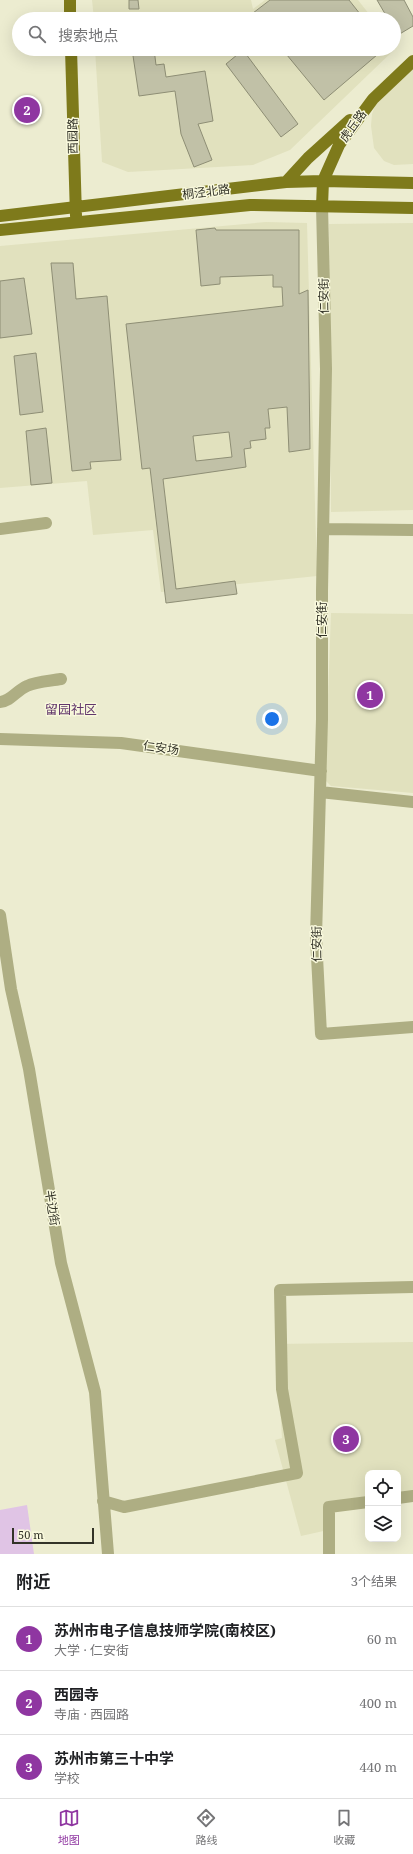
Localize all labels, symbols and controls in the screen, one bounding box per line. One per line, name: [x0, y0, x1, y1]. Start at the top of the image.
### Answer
search box: [12, 12, 401, 56]
icon: search: [26, 23, 48, 45]
text: 搜索地点: [58, 25, 118, 45]
pin: 2: [14, 95, 40, 125]
street label: 虎丘路: [335, 106, 370, 145]
street label: 西园路: [64, 118, 81, 154]
street label: 桐泾北路: [181, 180, 231, 203]
street label: 仁安街: [315, 278, 332, 314]
street label: 仁安街: [313, 602, 330, 638]
pin: 1: [357, 680, 383, 710]
district label: 留园社区: [45, 700, 97, 718]
your location: [262, 709, 282, 729]
street label: 仁安场: [142, 737, 180, 758]
street label: 仁安街: [308, 926, 325, 962]
street label: 半边街: [41, 1189, 64, 1227]
pin: 3: [333, 1424, 359, 1454]
map controls: [365, 1470, 401, 1542]
button: locate: [365, 1470, 401, 1506]
button: layers: [365, 1506, 401, 1542]
scale bar: [12, 1526, 94, 1545]
text: 50 m: [18, 1527, 44, 1542]
text: 附近: [16, 1570, 50, 1593]
text: 3个结果: [351, 1572, 397, 1590]
text: 苏州市电子信息技师学院(南校区): [54, 1620, 276, 1640]
text: 1: [25, 1630, 33, 1648]
text: 60 m: [367, 1630, 397, 1648]
text: 大学 · 仁安街: [54, 1641, 129, 1659]
text: 西园寺: [54, 1684, 99, 1704]
text: 2: [25, 1694, 33, 1712]
text: 400 m: [360, 1694, 397, 1712]
text: 寺庙 · 西园路: [54, 1705, 129, 1723]
text: 苏州市第三十中学: [54, 1748, 174, 1768]
text: 3: [25, 1758, 33, 1776]
text: 440 m: [360, 1758, 397, 1776]
text: 学校: [54, 1769, 80, 1787]
tab: 地图: [58, 1807, 80, 1847]
tab: 路线: [195, 1807, 217, 1847]
tab: 收藏: [333, 1807, 355, 1847]

